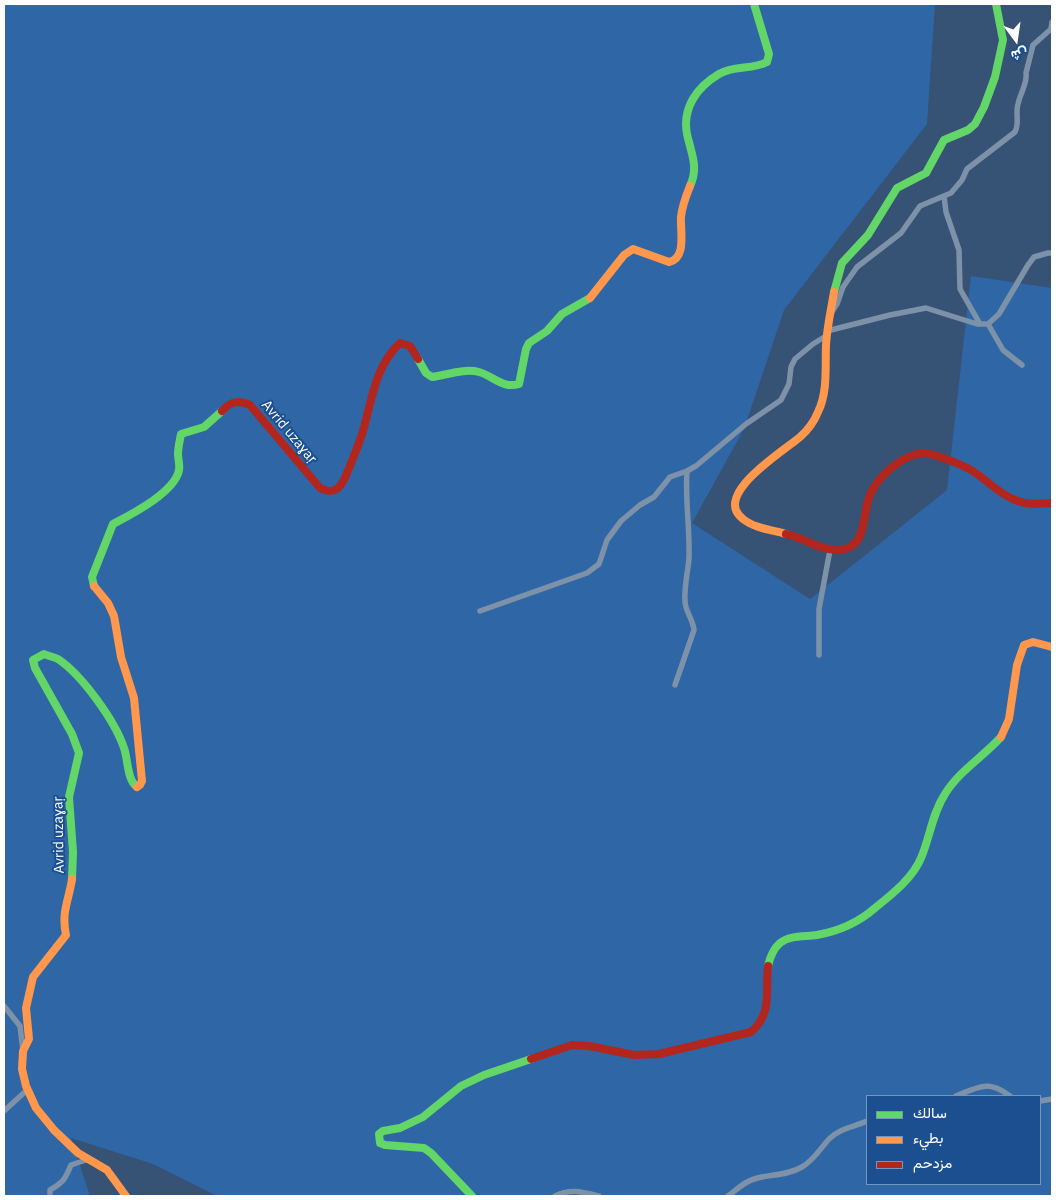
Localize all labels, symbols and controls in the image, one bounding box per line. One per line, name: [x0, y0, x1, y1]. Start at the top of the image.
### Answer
north arrow: [991, 15, 1041, 65]
text: ش: [1009, 44, 1030, 65]
street label: Avrid uzaɣaṛ: [258, 397, 320, 467]
street label: Avrid uzaɣaṛ: [50, 796, 68, 874]
legend: [866, 1095, 1041, 1185]
text: سالك: [913, 1103, 947, 1122]
text: بطيء: [913, 1128, 943, 1147]
text: مزدحم: [913, 1153, 952, 1172]

